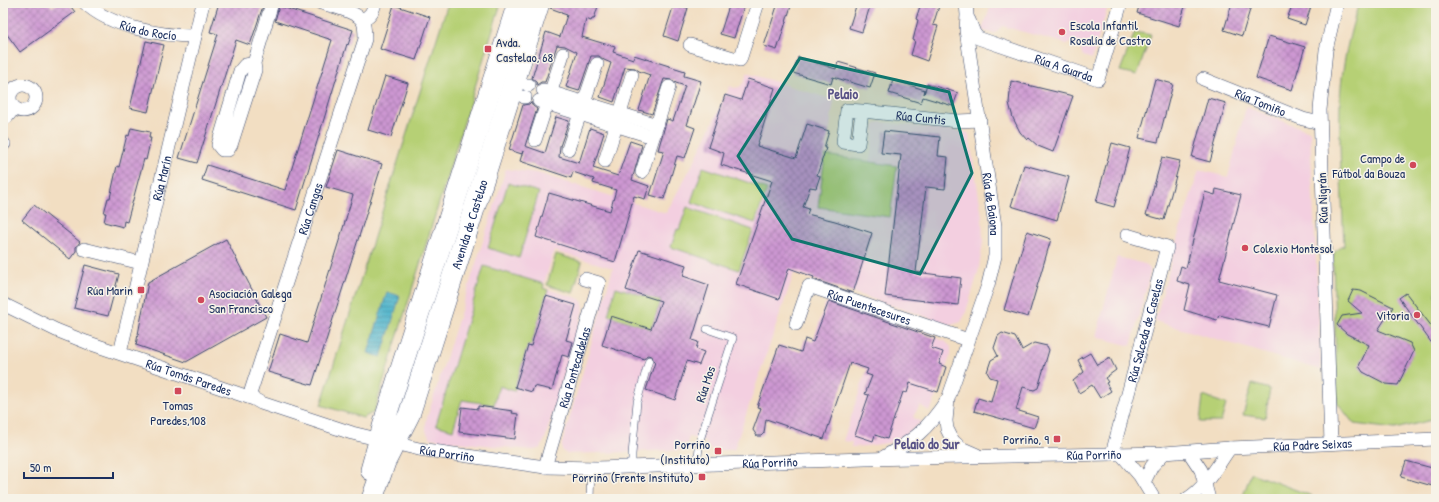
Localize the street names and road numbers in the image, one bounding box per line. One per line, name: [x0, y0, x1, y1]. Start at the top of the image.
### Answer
street label: Rúa do Rocío: [118, 15, 177, 44]
street label: Rúa A Guarda: [1032, 49, 1095, 86]
street label: Rúa Tomiño: [1232, 84, 1289, 120]
street label: Rúa Cuntis: [895, 106, 947, 129]
street label: Rúa Marín: [147, 153, 176, 202]
street label: Rúa de Baiona: [978, 171, 1004, 235]
street label: Rúa Nigrán: [1312, 172, 1332, 224]
street label: Avenida de Castelao: [447, 177, 492, 271]
street label: Rúa Cangas: [293, 181, 327, 237]
street label: Rúa Salceda de Caselas: [1122, 277, 1167, 384]
street label: Rúa Puentecesures: [825, 284, 914, 329]
street label: Rúa Pontecaldelas: [554, 324, 595, 410]
street label: Rúa Tomás Paredes: [144, 354, 234, 400]
street label: Rúa Mos: [691, 364, 719, 404]
street label: Rúa Padre Seixas: [1273, 434, 1353, 455]
street label: Rúa Porriño: [419, 440, 476, 466]
street label: Rúa Porriño: [1066, 445, 1122, 464]
street label: Rúa Porriño: [742, 452, 798, 472]

